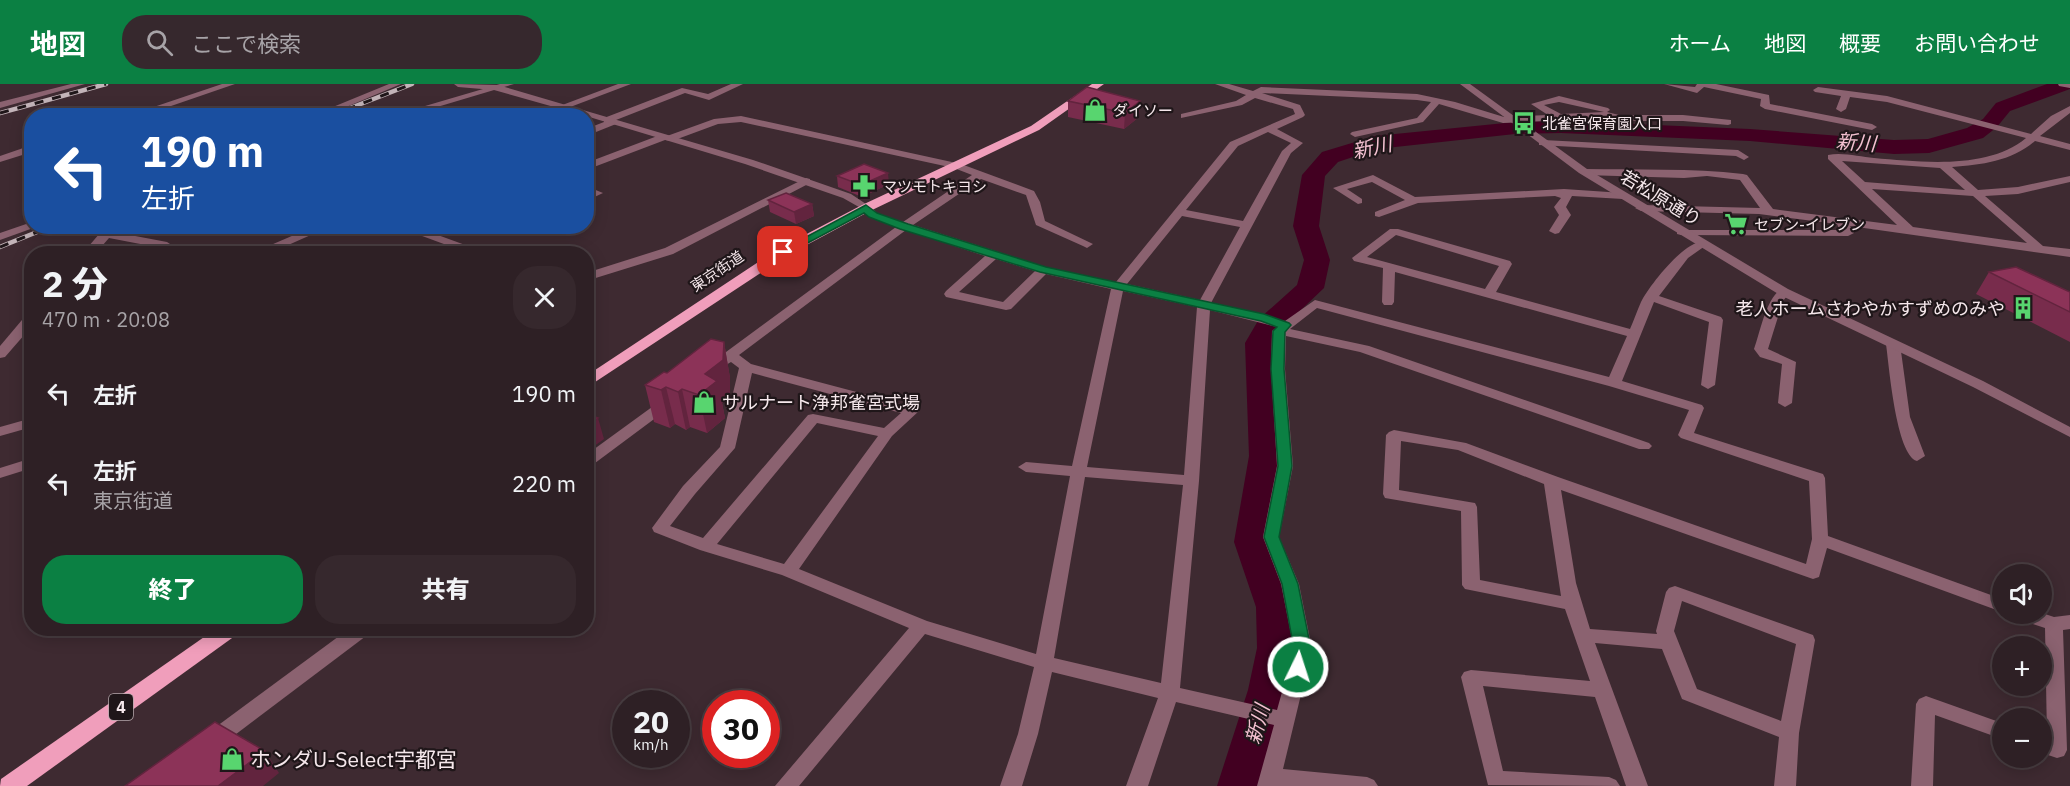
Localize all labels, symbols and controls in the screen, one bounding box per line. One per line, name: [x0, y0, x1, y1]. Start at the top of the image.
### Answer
search box: [122, 15, 542, 69]
text: 地図: [30, 25, 86, 62]
icon: search: [143, 26, 176, 59]
text: ここで検索: [191, 29, 301, 58]
text: ホーム: [1669, 29, 1731, 57]
text: 地図: [1764, 29, 1806, 57]
text: 概要: [1839, 29, 1881, 57]
text: お問い合わせ: [1914, 29, 2040, 57]
shop icon: ダイソー: [1082, 97, 1108, 123]
place label: ダイソー: [1113, 101, 1173, 120]
bus stop icon: 北雀宮保育園入口: [1511, 110, 1537, 136]
place label: 北雀宮保育園入口: [1542, 114, 1662, 133]
text: 190 m: [141, 124, 264, 179]
water label: 新川: [1835, 127, 1879, 157]
water label: 新川: [1350, 129, 1396, 164]
icon: left: [42, 132, 120, 210]
street label: 若松原通り: [1617, 165, 1705, 231]
pharmacy icon: マツモトキヨシ: [851, 173, 877, 199]
place label: マツモトキヨシ: [882, 177, 987, 196]
text: 左折: [141, 180, 195, 215]
supermarket icon: セブン-イレブン: [1723, 211, 1749, 237]
place label: セブン-イレブン: [1754, 215, 1865, 234]
pin: [757, 226, 808, 277]
icon: arrive: [766, 235, 799, 268]
street label: 東京街道: [687, 246, 747, 296]
text: 2 分: [42, 260, 108, 307]
button: close: [513, 266, 576, 329]
building icon: 老人ホームさわやかすずめのみや: [2010, 295, 2036, 321]
place label: 老人ホームさわやかすずめのみや: [1736, 297, 2005, 320]
text: 470 m · 20:08: [42, 306, 170, 333]
icon: left: [42, 377, 75, 410]
text: 190 m: [512, 379, 576, 408]
text: 左折: [93, 380, 137, 409]
shop icon: サルナート浄邦雀宮式場: [691, 389, 717, 415]
place label: サルナート浄邦雀宮式場: [722, 391, 920, 414]
text: 左折: [93, 456, 137, 485]
icon: left: [42, 467, 75, 500]
text: 220 m: [512, 469, 576, 498]
text: 東京街道: [93, 487, 173, 514]
button: 終了: [42, 555, 303, 624]
button: 共有: [315, 555, 576, 624]
map controls: [1992, 564, 2052, 768]
button: sound: [1992, 564, 2052, 624]
position arrow: [1266, 635, 1330, 699]
button: +: [1992, 636, 2052, 696]
speed limit sign: 30: [702, 690, 780, 768]
road number: 4: [109, 694, 133, 720]
water label: 新川: [1239, 699, 1276, 747]
text: 20: [633, 702, 669, 741]
button: −: [1992, 708, 2052, 768]
text: km/h: [633, 735, 669, 754]
place label: ホンダU-Select宇都宮: [250, 745, 457, 773]
shop icon: ホンダU-Select宇都宮: [219, 746, 245, 772]

